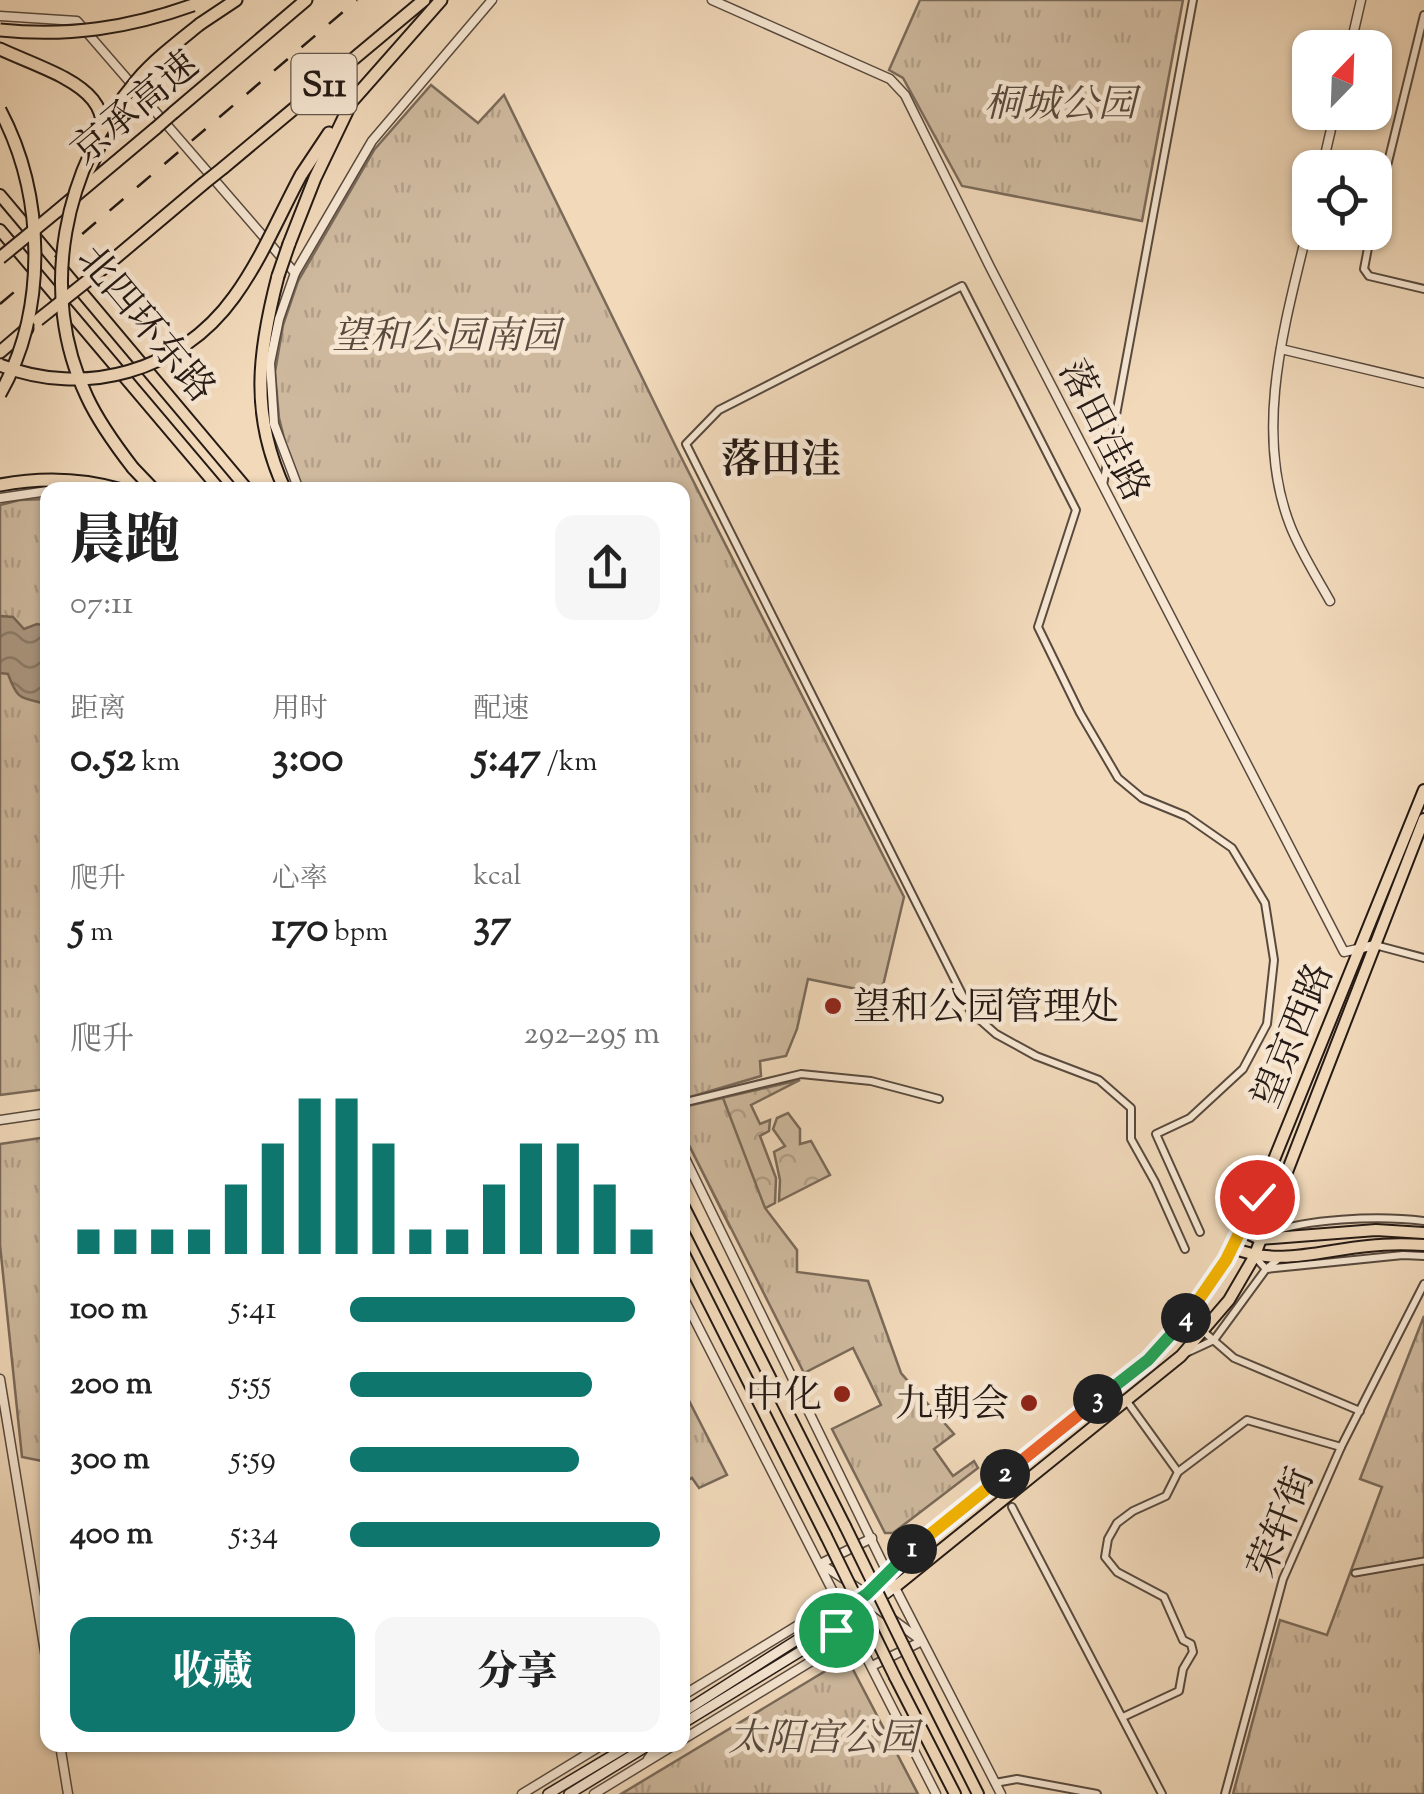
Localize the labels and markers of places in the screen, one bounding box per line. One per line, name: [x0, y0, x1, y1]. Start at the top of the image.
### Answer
place label: 望和公园管理处: [853, 983, 1119, 1037]
marker: 望和公园管理处: [822, 995, 844, 1017]
pin: [1215, 1155, 1300, 1240]
pin: 4: [1161, 1293, 1211, 1343]
place label: 中化: [746, 1371, 822, 1425]
pin: 3: [1073, 1374, 1123, 1424]
place label: 九朝会: [895, 1380, 1009, 1434]
marker: 中化: [831, 1383, 853, 1405]
marker: 九朝会: [1018, 1392, 1040, 1414]
pin: 2: [980, 1449, 1030, 1499]
pin: 1: [887, 1524, 937, 1574]
pin: [794, 1588, 879, 1673]

